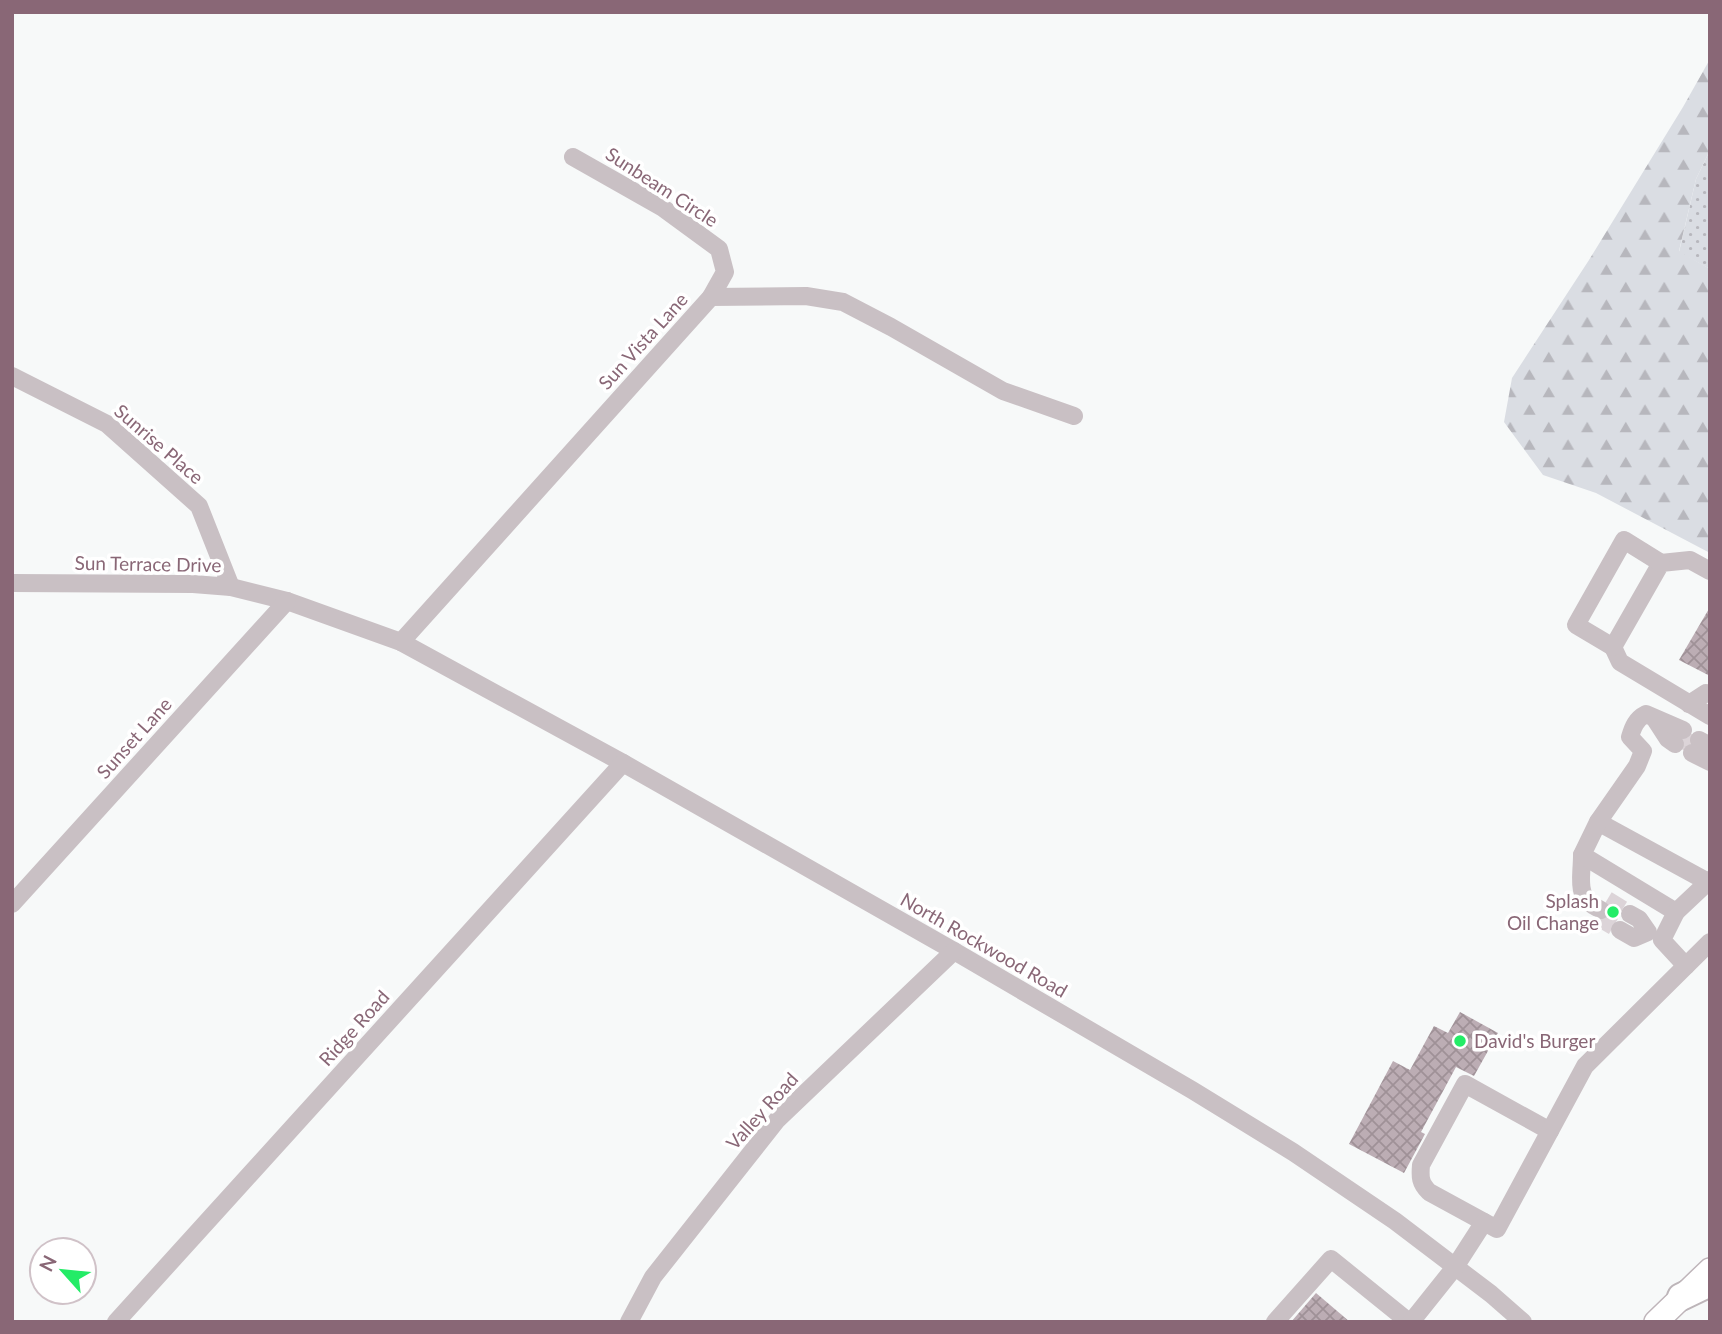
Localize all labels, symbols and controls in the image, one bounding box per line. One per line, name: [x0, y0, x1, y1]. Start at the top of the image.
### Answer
street label: Sunbeam Circle: [602, 142, 723, 231]
street label: Sun Vista Lane: [593, 288, 692, 394]
street label: Sunrise Place: [110, 399, 208, 488]
street label: Sun Terrace Drive: [74, 551, 222, 576]
street label: Sunset Lane: [91, 692, 176, 783]
street label: North Rockwood Road: [897, 887, 1072, 1002]
place label: Splash Oil Change: [1507, 889, 1599, 934]
marker: Splash Oil Change: [1605, 904, 1621, 920]
street label: Ridge Road: [314, 985, 394, 1070]
place label: David's Burger: [1474, 1029, 1595, 1052]
marker: David's Burger: [1452, 1033, 1468, 1049]
street label: Valley Road: [721, 1067, 802, 1154]
north arrow: [28, 1236, 98, 1306]
text: N: [34, 1251, 61, 1275]

